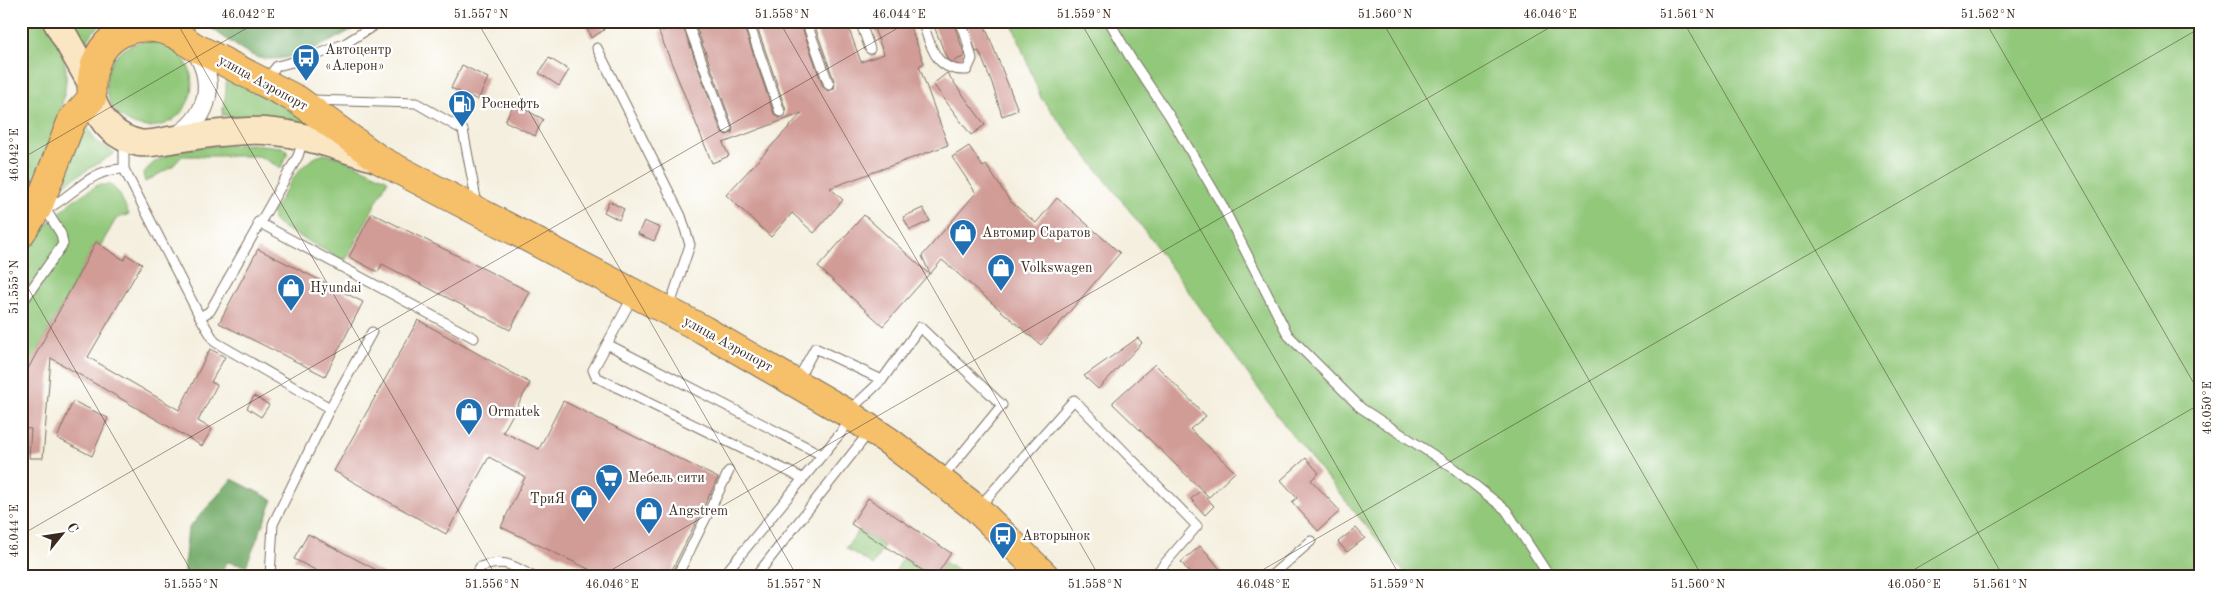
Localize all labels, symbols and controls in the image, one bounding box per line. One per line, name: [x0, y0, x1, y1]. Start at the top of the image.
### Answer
text: 51.557°N: [454, 8, 508, 21]
text: 51.558°N: [755, 8, 809, 21]
text: 51.559°N: [1057, 8, 1111, 21]
text: 51.560°N: [1358, 8, 1412, 21]
text: 51.561°N: [1660, 8, 1714, 21]
text: 51.562°N: [1961, 8, 2015, 21]
text: 46.042°E: [221, 9, 275, 21]
text: 46.044°E: [872, 9, 926, 21]
text: 46.046°E: [1523, 9, 1577, 21]
bus stop icon: Автоцентр «Алерон»: [291, 43, 321, 82]
place label: Автоцентр «Алерон»: [325, 43, 392, 73]
street label: улица Аэропорт: [216, 53, 310, 113]
fuel station icon: Роснефть: [447, 89, 477, 128]
place label: Роснефть: [481, 97, 540, 112]
text: 46.042°E: [9, 128, 21, 182]
shop icon: Автомир Саратов: [948, 218, 978, 257]
place label: Автомир Саратов: [982, 226, 1091, 240]
shop icon: Volkswagen: [986, 253, 1016, 292]
text: 51.555°N: [8, 260, 21, 314]
place label: Volkswagen: [1020, 261, 1093, 275]
shop icon: Hyundai: [276, 273, 306, 312]
place label: Hyundai: [310, 281, 362, 295]
street label: улица Аэропорт: [681, 314, 775, 374]
text: 46.050°E: [2201, 381, 2214, 435]
shop icon: Ormatek: [454, 397, 484, 436]
place label: Ormatek: [488, 405, 540, 419]
supermarket icon: Мебель сити: [594, 463, 624, 502]
place label: Мебель сити: [628, 471, 705, 485]
shop icon: ТриЯ: [569, 484, 599, 523]
place label: ТриЯ: [530, 492, 565, 506]
shop icon: Angstrem: [634, 496, 664, 535]
text: 46.044°E: [9, 504, 21, 558]
place label: Angstrem: [668, 504, 728, 518]
north arrow: [38, 510, 88, 560]
text: С: [64, 520, 81, 536]
bus stop icon: Авторынок: [988, 521, 1018, 560]
place label: Авторынок: [1022, 529, 1090, 543]
text: 51.555°N: [164, 578, 218, 591]
text: 51.556°N: [465, 578, 519, 591]
text: 51.557°N: [767, 578, 821, 591]
text: 51.558°N: [1068, 578, 1122, 591]
text: 51.559°N: [1370, 578, 1424, 591]
text: 51.560°N: [1671, 578, 1725, 591]
text: 46.050°E: [1887, 578, 1941, 591]
text: 51.561°N: [1973, 578, 2027, 591]
text: 46.046°E: [585, 579, 639, 591]
text: 46.048°E: [1236, 579, 1290, 591]

